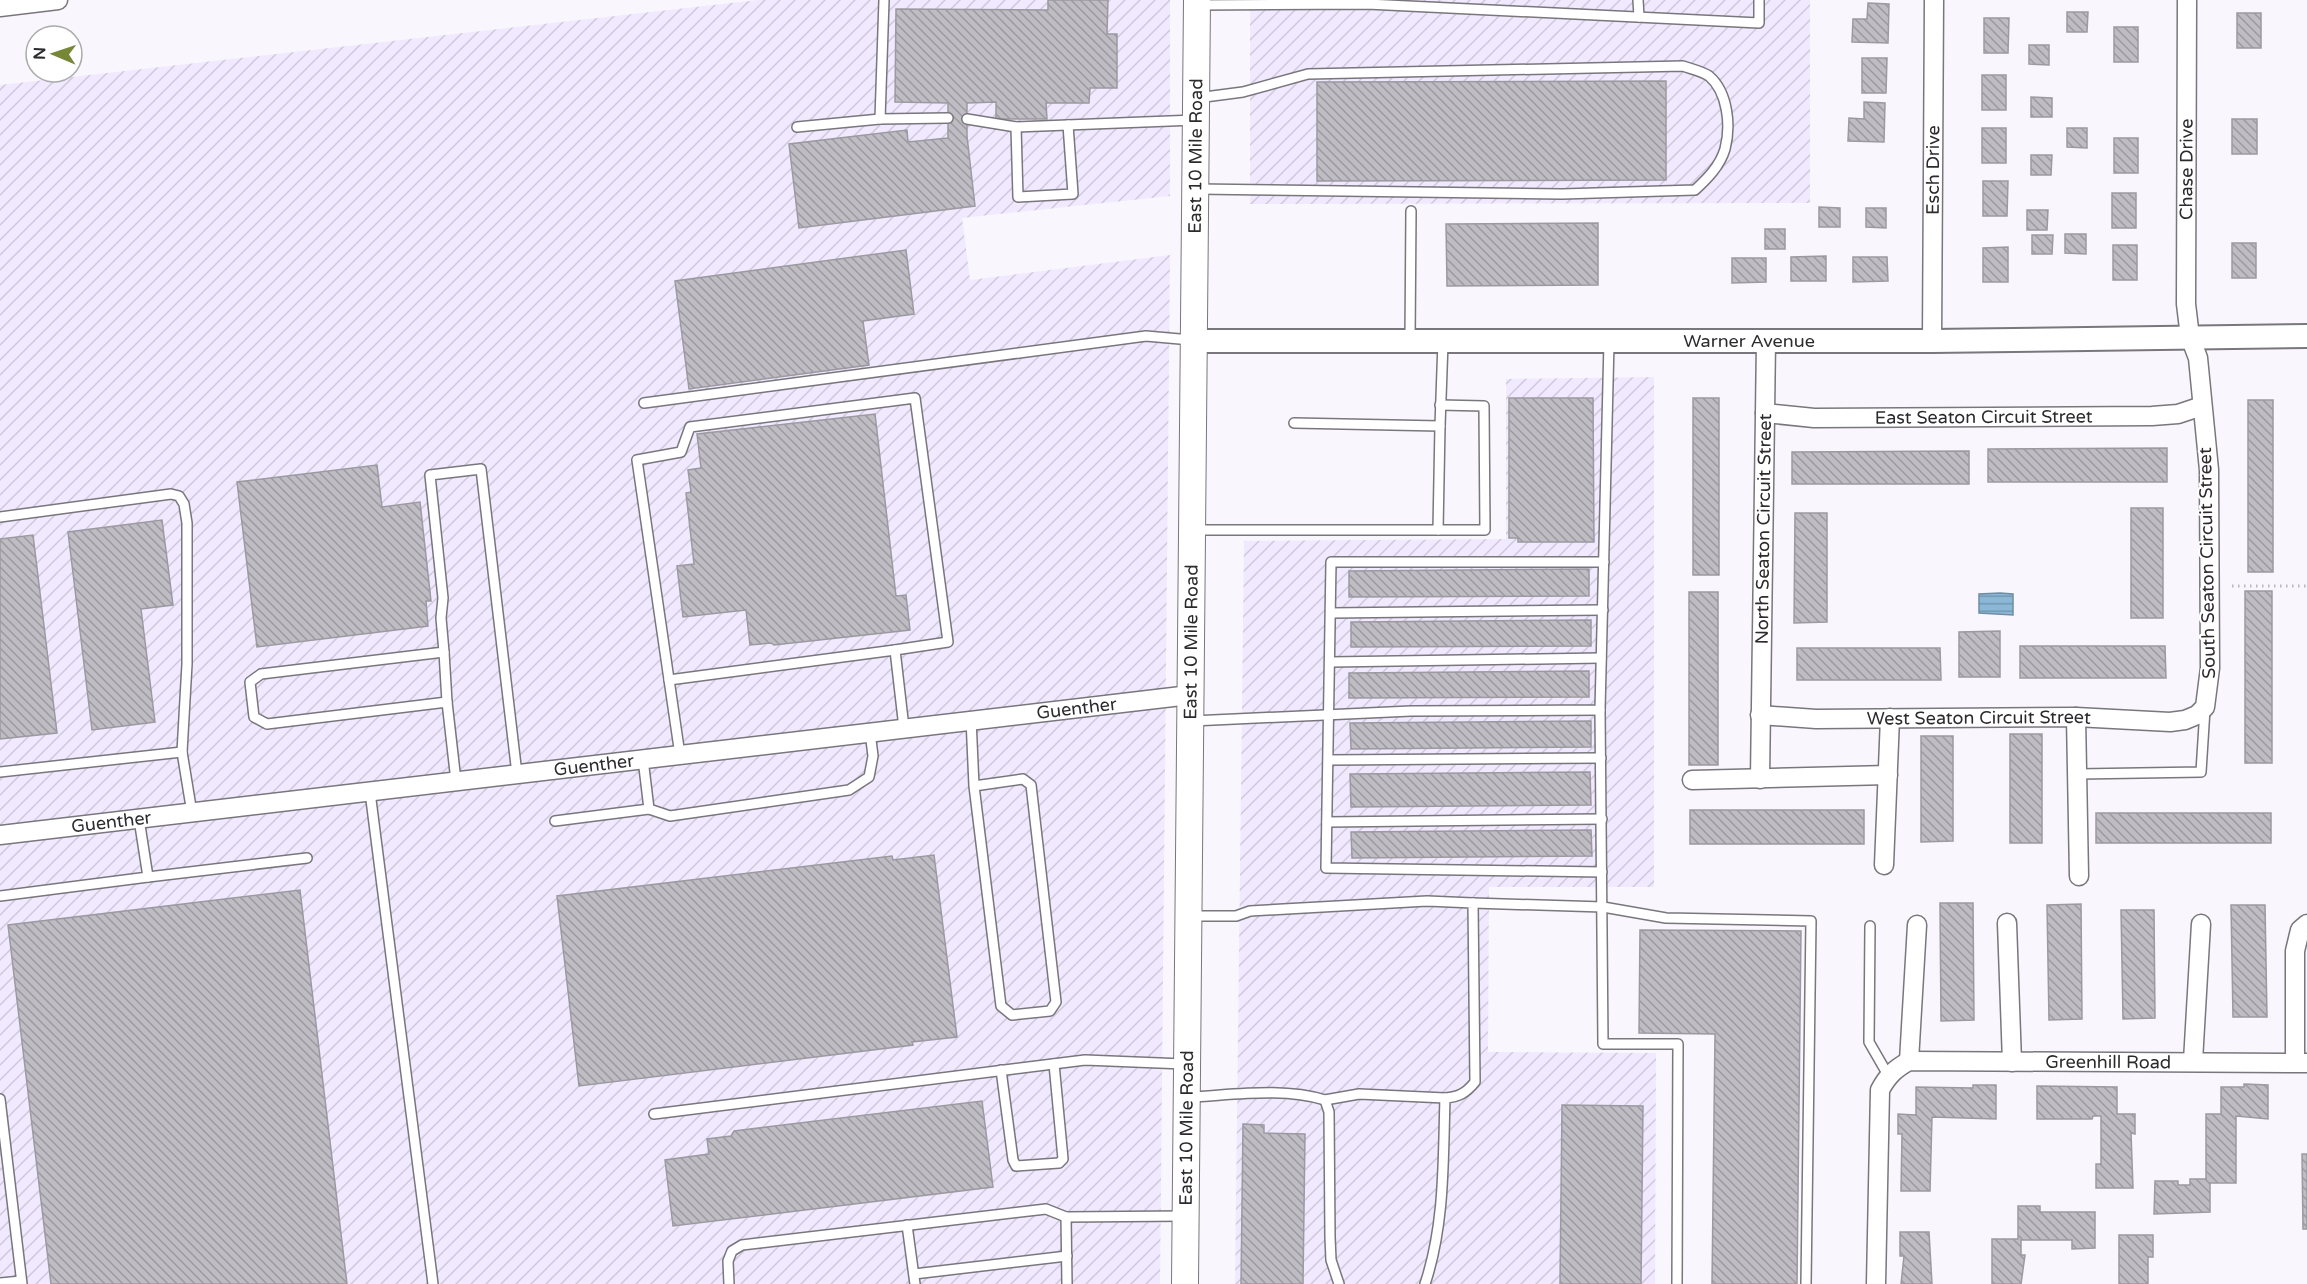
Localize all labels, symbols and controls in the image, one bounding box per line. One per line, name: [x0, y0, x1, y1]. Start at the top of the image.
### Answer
north arrow: [24, 24, 84, 84]
text: N: [30, 47, 50, 60]
street label: East 10 Mile Road: [1184, 78, 1207, 234]
street label: Chase Drive: [2175, 119, 2198, 220]
street label: Esch Drive: [1922, 125, 1944, 215]
street label: Warner Avenue: [1683, 330, 1815, 352]
street label: East Seaton Circuit Street: [1875, 405, 2093, 429]
street label: North Seaton Circuit Street: [1751, 413, 1776, 645]
street label: South Seaton Circuit Street: [2194, 447, 2220, 679]
street label: East 10 Mile Road: [1179, 564, 1203, 720]
street label: Guenther: [1035, 693, 1118, 724]
street label: West Seaton Circuit Street: [1867, 706, 2092, 730]
street label: Guenther: [553, 749, 635, 781]
street label: Guenther: [70, 806, 153, 838]
street label: East 10 Mile Road: [1175, 1050, 1198, 1206]
street label: Greenhill Road: [2045, 1051, 2171, 1073]

